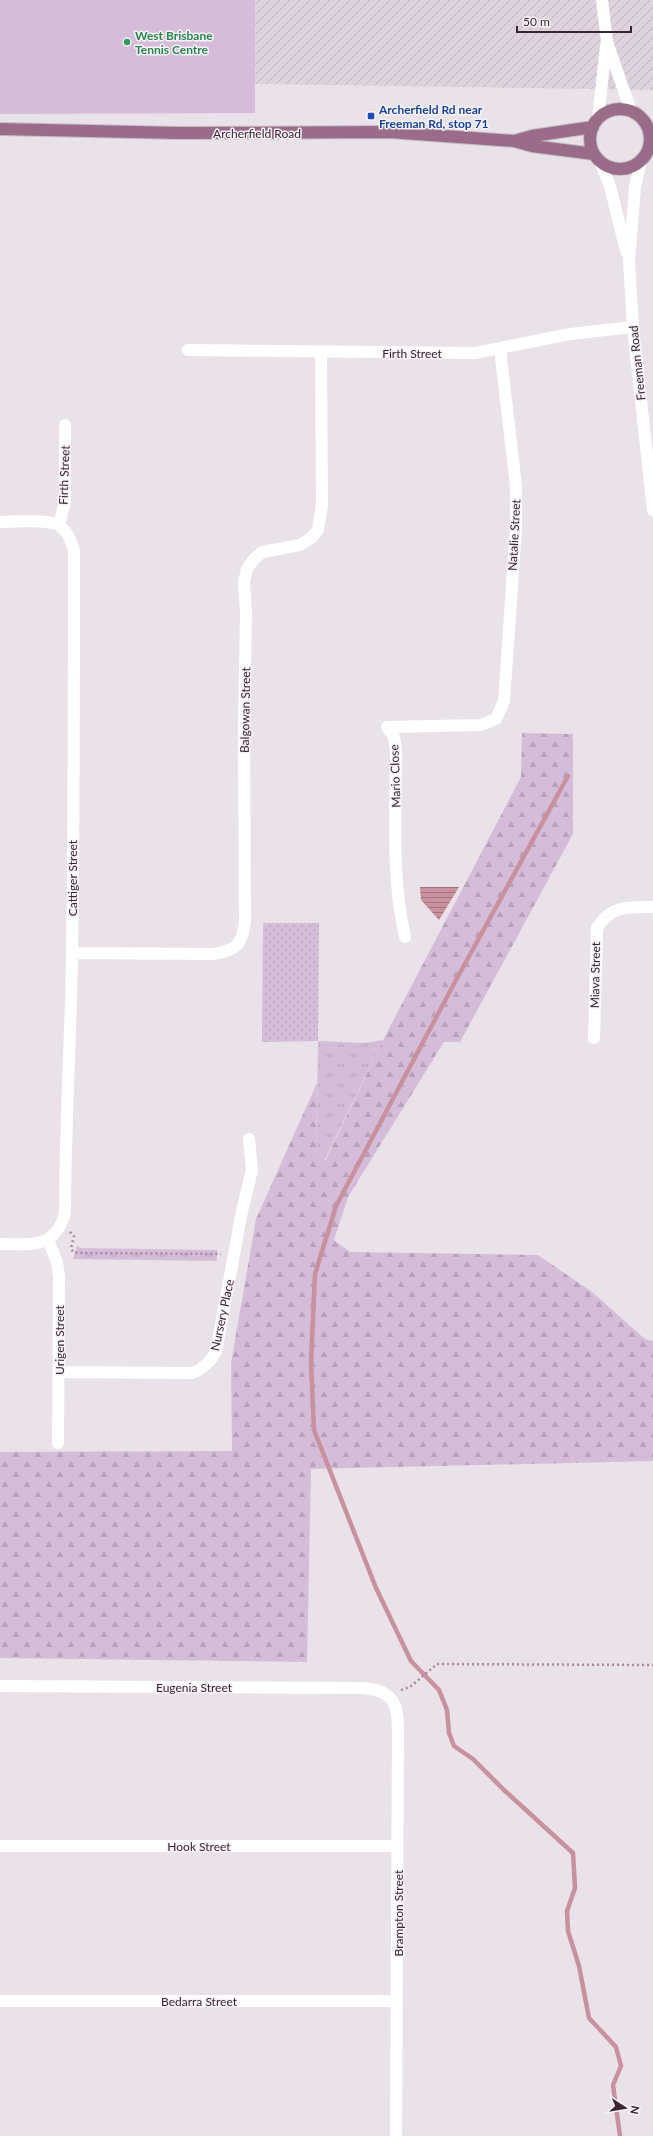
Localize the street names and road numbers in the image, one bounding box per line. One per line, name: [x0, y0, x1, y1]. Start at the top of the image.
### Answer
street label: Archerfield Road: [213, 126, 301, 141]
street label: Freeman Road: [626, 325, 648, 401]
street label: Firth Street: [382, 346, 443, 361]
street label: Firth Street: [55, 444, 73, 505]
street label: Natalie Street: [505, 498, 523, 571]
street label: Balgowan Street: [237, 666, 253, 753]
street label: Mario Close: [386, 744, 404, 808]
street label: Cattiger Street: [65, 839, 80, 916]
street label: Miava Street: [587, 941, 603, 1008]
street label: Nursery Place: [207, 1278, 237, 1352]
street label: Urigen Street: [52, 1304, 67, 1375]
street label: Eugenia Street: [156, 1680, 233, 1695]
street label: Hook Street: [167, 1839, 231, 1854]
street label: Brampton Street: [391, 1869, 406, 1956]
street label: Bedarra Street: [161, 1994, 238, 2009]

